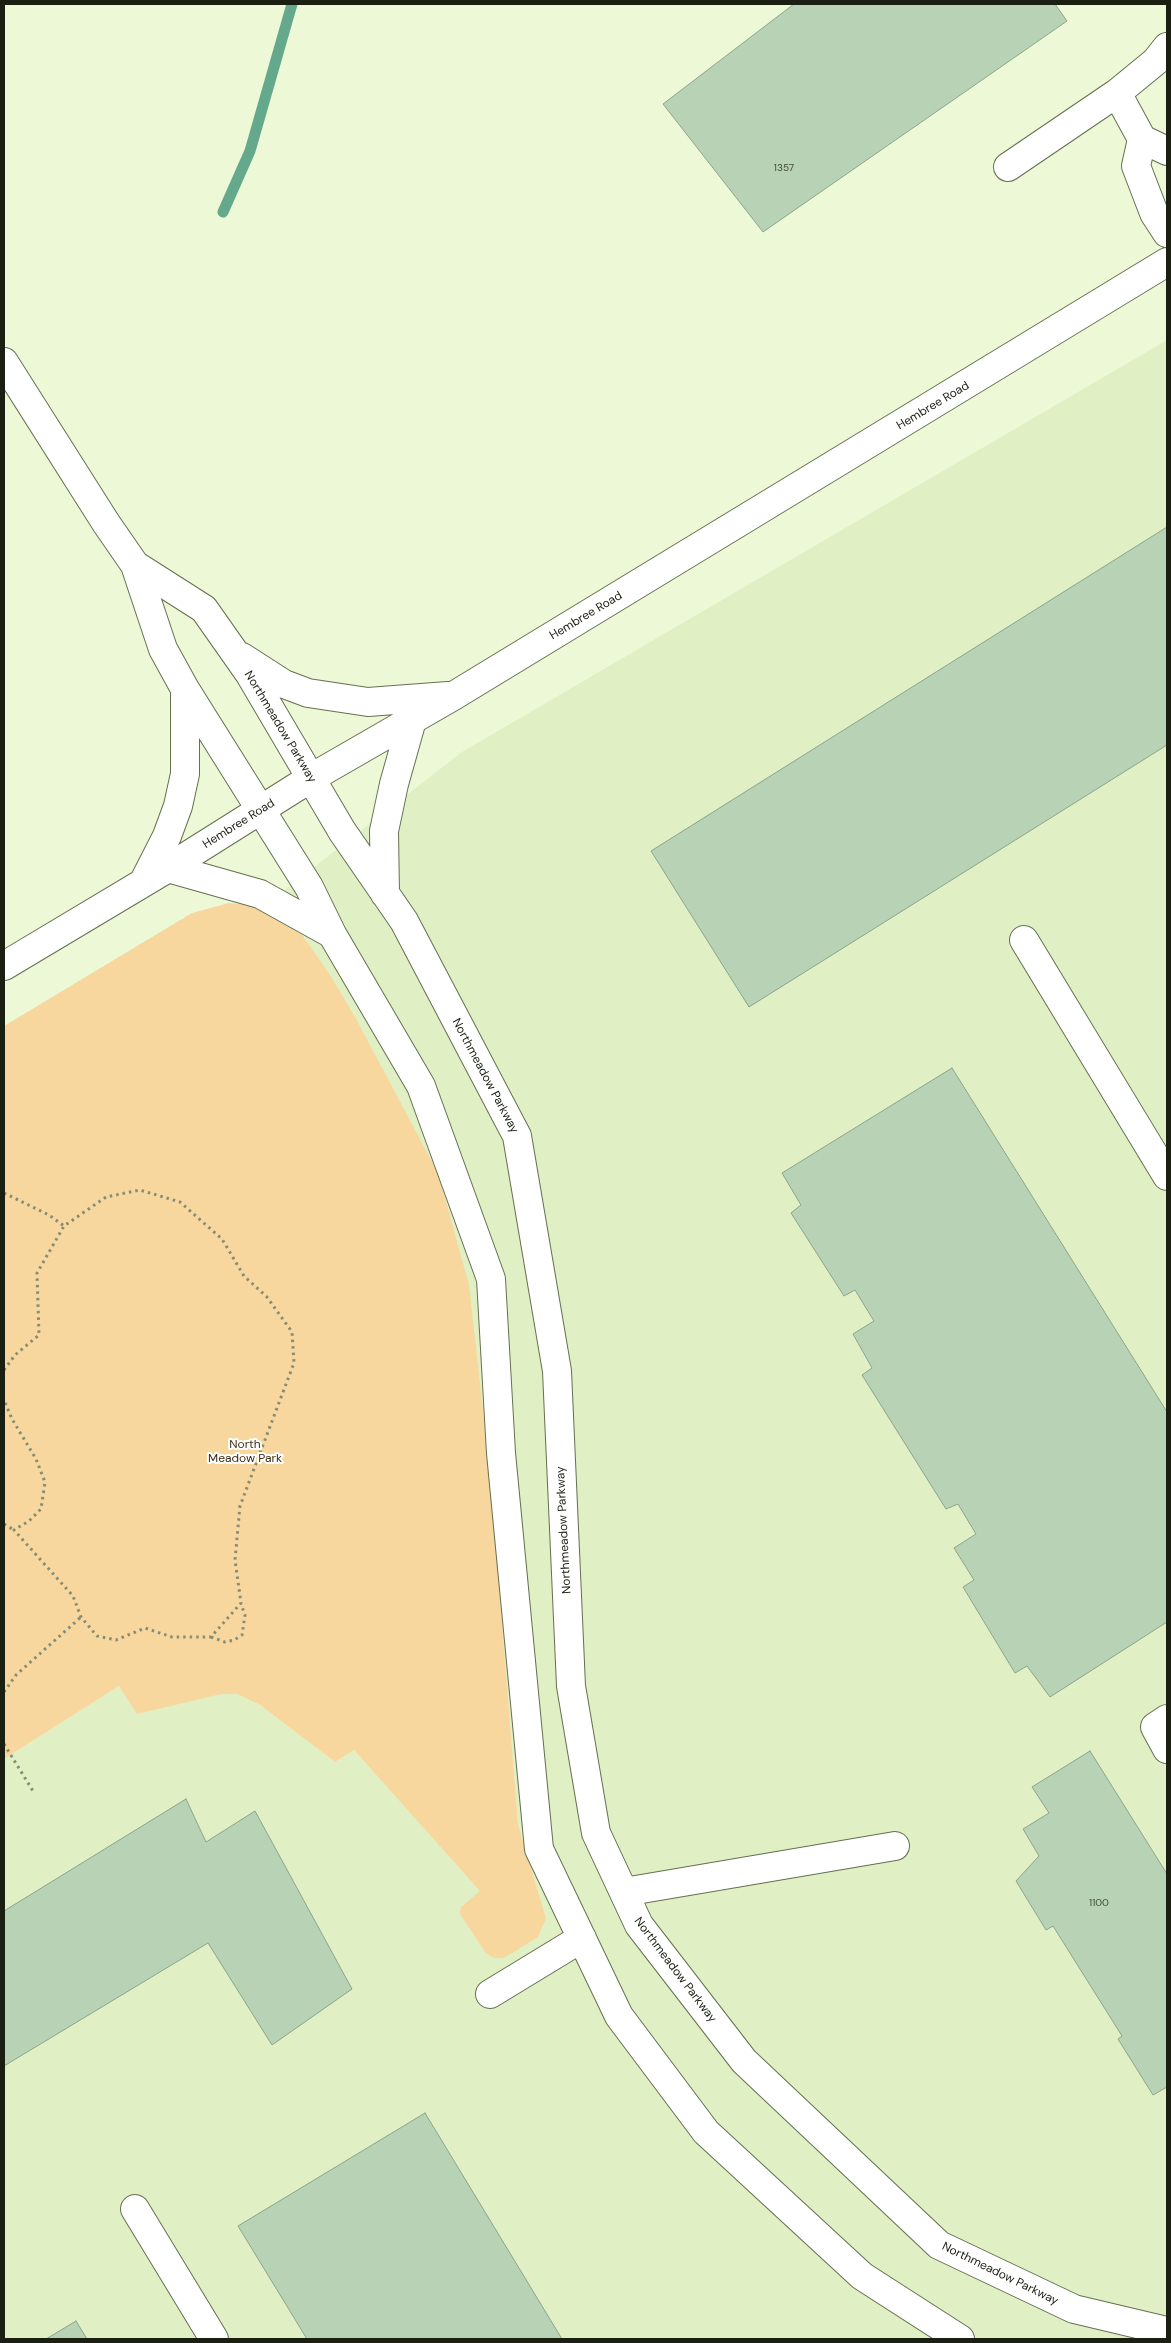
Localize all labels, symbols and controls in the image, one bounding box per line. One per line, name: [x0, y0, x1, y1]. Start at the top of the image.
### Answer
house number: 1357: [774, 162, 794, 174]
street label: Hembree Road: [894, 379, 972, 433]
street label: Hembree Road: [547, 589, 625, 643]
street label: Northmeadow Parkway: [241, 668, 319, 786]
street label: Hembree Road: [200, 796, 278, 852]
street label: Northmeadow Parkway: [449, 1016, 521, 1136]
park label: North Meadow Park: [208, 1438, 282, 1466]
street label: Northmeadow Parkway: [553, 1466, 575, 1594]
house number: 1100: [1089, 1897, 1109, 1909]
street label: Northmeadow Parkway: [631, 1915, 719, 2025]
street label: Northmeadow Parkway: [939, 2239, 1061, 2309]

